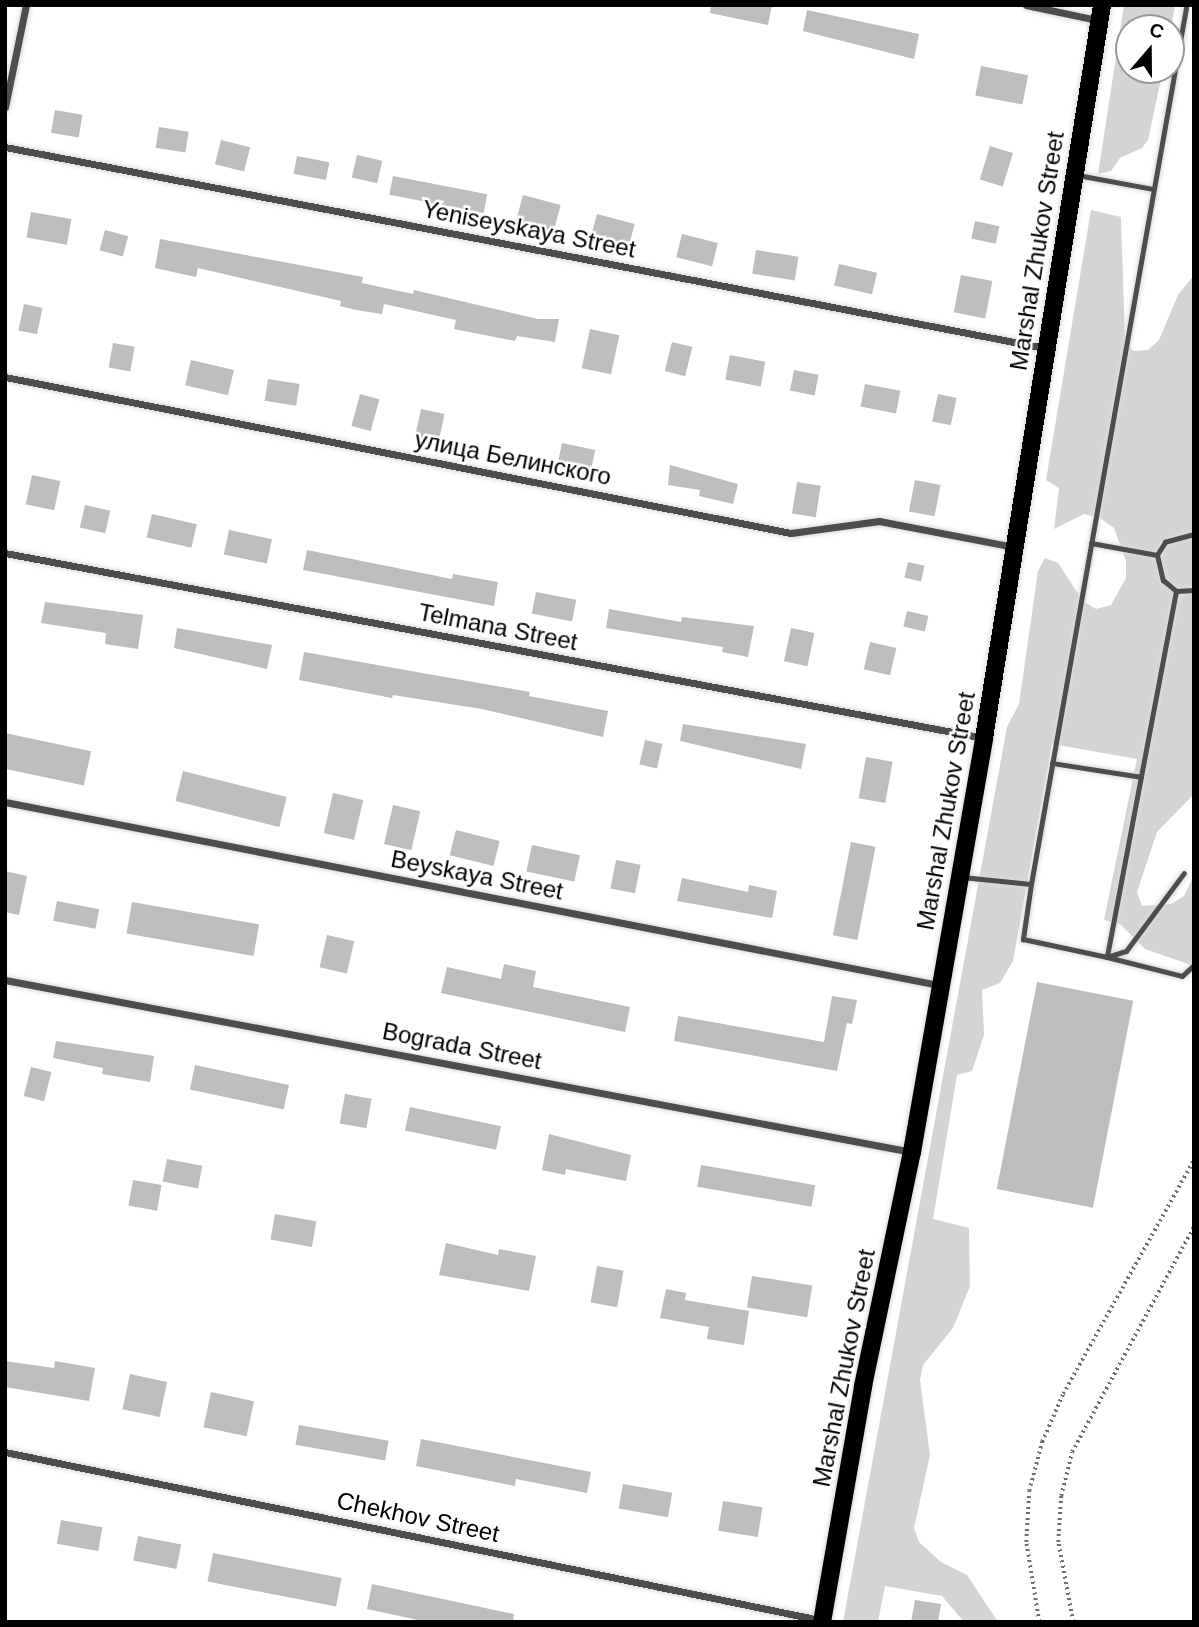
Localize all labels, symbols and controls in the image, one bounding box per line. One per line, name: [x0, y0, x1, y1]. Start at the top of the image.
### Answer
north arrow: [1115, 14, 1185, 84]
text: С: [1147, 18, 1167, 43]
street label: Marshal Zhukov Street: [1004, 130, 1070, 372]
street label: Yeniseyskaya Street: [420, 194, 638, 264]
street label: улица Белинского: [412, 425, 614, 491]
street label: Telmana Street: [416, 597, 580, 657]
street label: Marshal Zhukov Street: [911, 690, 981, 932]
street label: Beyskaya Street: [388, 844, 566, 906]
street label: Bograda Street: [380, 1016, 544, 1076]
street label: Marshal Zhukov Street: [807, 1247, 881, 1489]
street label: Chekhov Street: [334, 1486, 502, 1548]

